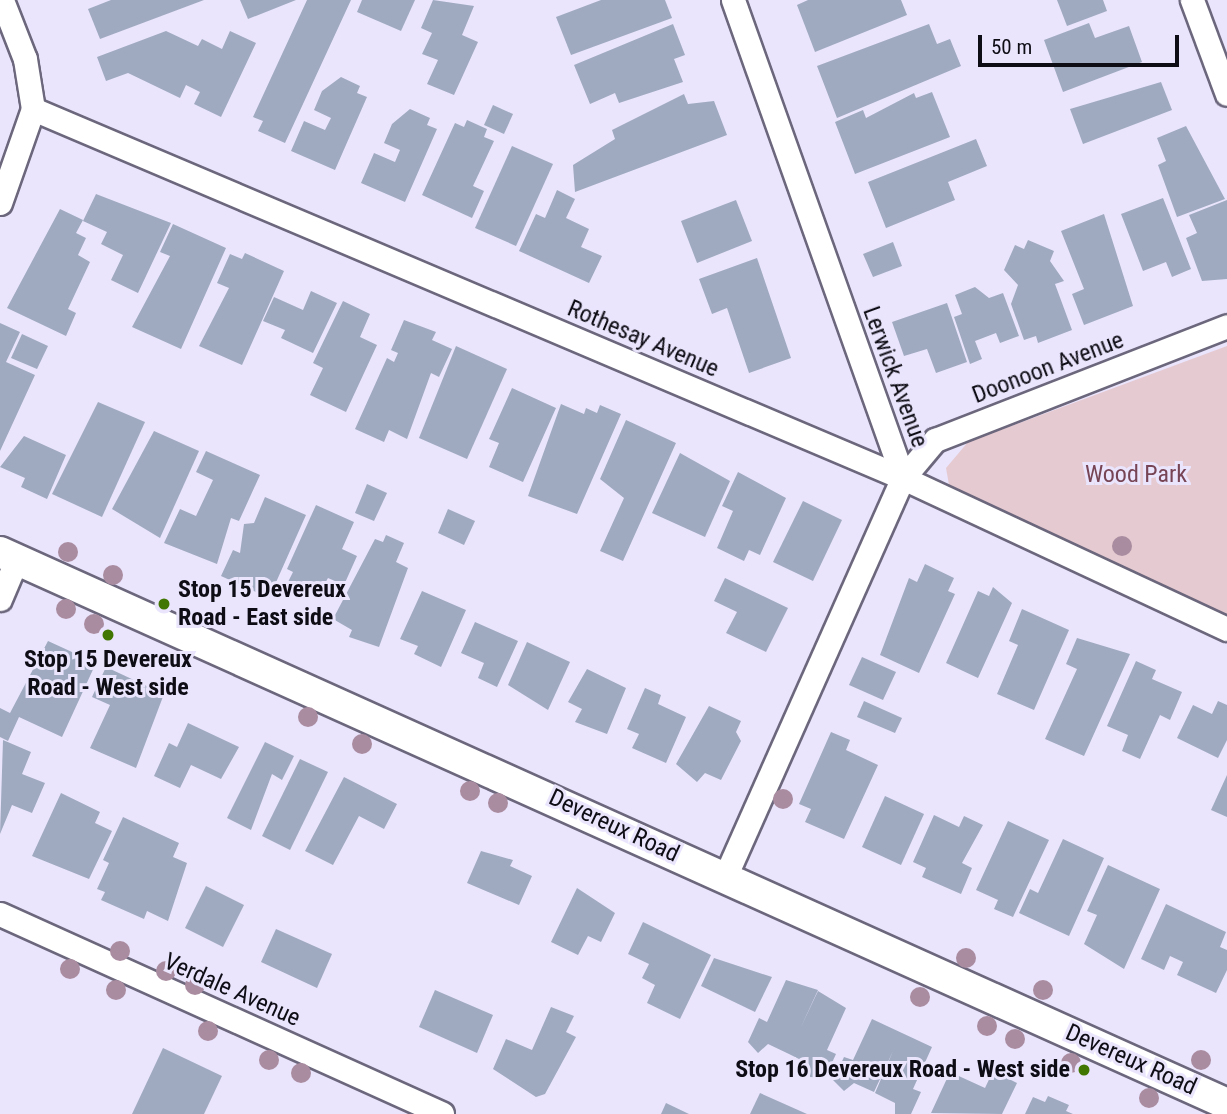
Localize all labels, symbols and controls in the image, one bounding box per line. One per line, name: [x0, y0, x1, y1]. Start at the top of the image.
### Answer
scale bar: [982, 21, 1183, 65]
text: 50 m: [991, 35, 1032, 59]
street label: Rothesay Avenue: [563, 294, 723, 384]
street label: Lerwick Avenue: [856, 303, 934, 451]
street label: Doonoon Avenue: [968, 326, 1128, 410]
park label: Wood Park: [1085, 461, 1187, 489]
place label: Stop 15 Devereux Road - East side: [178, 576, 346, 632]
marker: Stop 15 Devereux Road - East side: [156, 596, 172, 612]
marker: Stop 15 Devereux Road - West side: [100, 627, 116, 643]
place label: Stop 15 Devereux Road - West side: [24, 646, 192, 702]
street label: Devereux Road: [544, 783, 684, 869]
street label: Verdale Avenue: [159, 947, 305, 1033]
street label: Devereux Road: [1061, 1018, 1201, 1102]
place label: Stop 16 Devereux Road - West side: [735, 1056, 1070, 1084]
marker: Stop 16 Devereux Road - West side: [1076, 1062, 1092, 1078]

